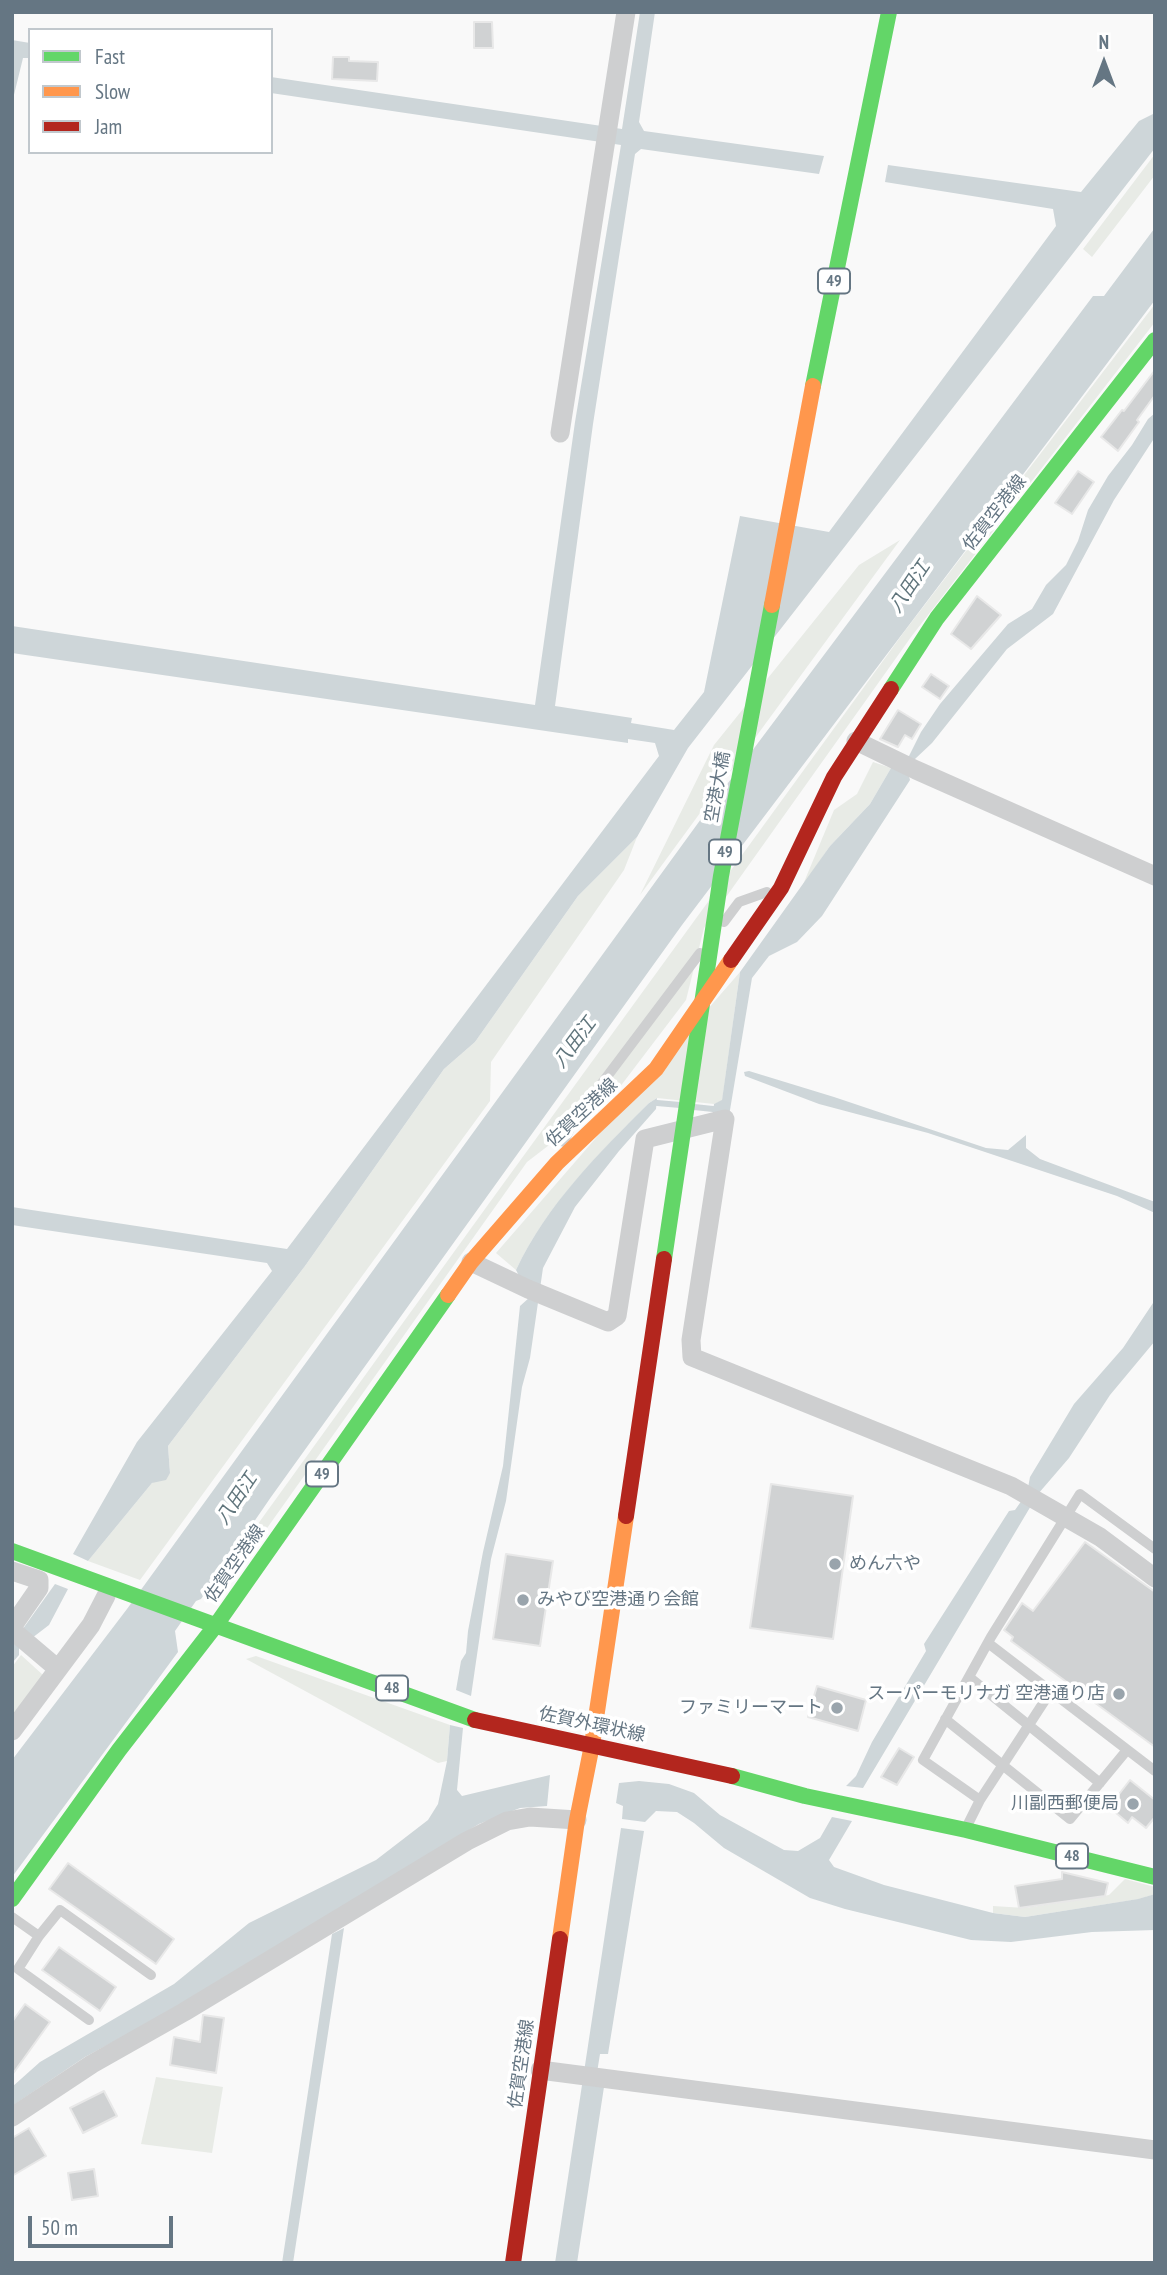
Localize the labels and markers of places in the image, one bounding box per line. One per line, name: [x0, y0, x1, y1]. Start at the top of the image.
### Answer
place label: めん六や: [849, 1553, 921, 1575]
marker: めん六や: [827, 1556, 843, 1572]
place label: みやび空港通り会館: [537, 1589, 699, 1611]
marker: みやび空港通り会館: [515, 1592, 531, 1608]
place label: スーパーモリナガ 空港通り店: [867, 1683, 1105, 1705]
marker: スーパーモリナガ 空港通り店: [1111, 1686, 1127, 1702]
place label: ファミリーマート: [679, 1697, 823, 1719]
marker: ファミリーマート: [829, 1700, 845, 1716]
place label: 川副西郵便局: [1011, 1793, 1119, 1815]
marker: 川副西郵便局: [1125, 1796, 1141, 1812]

